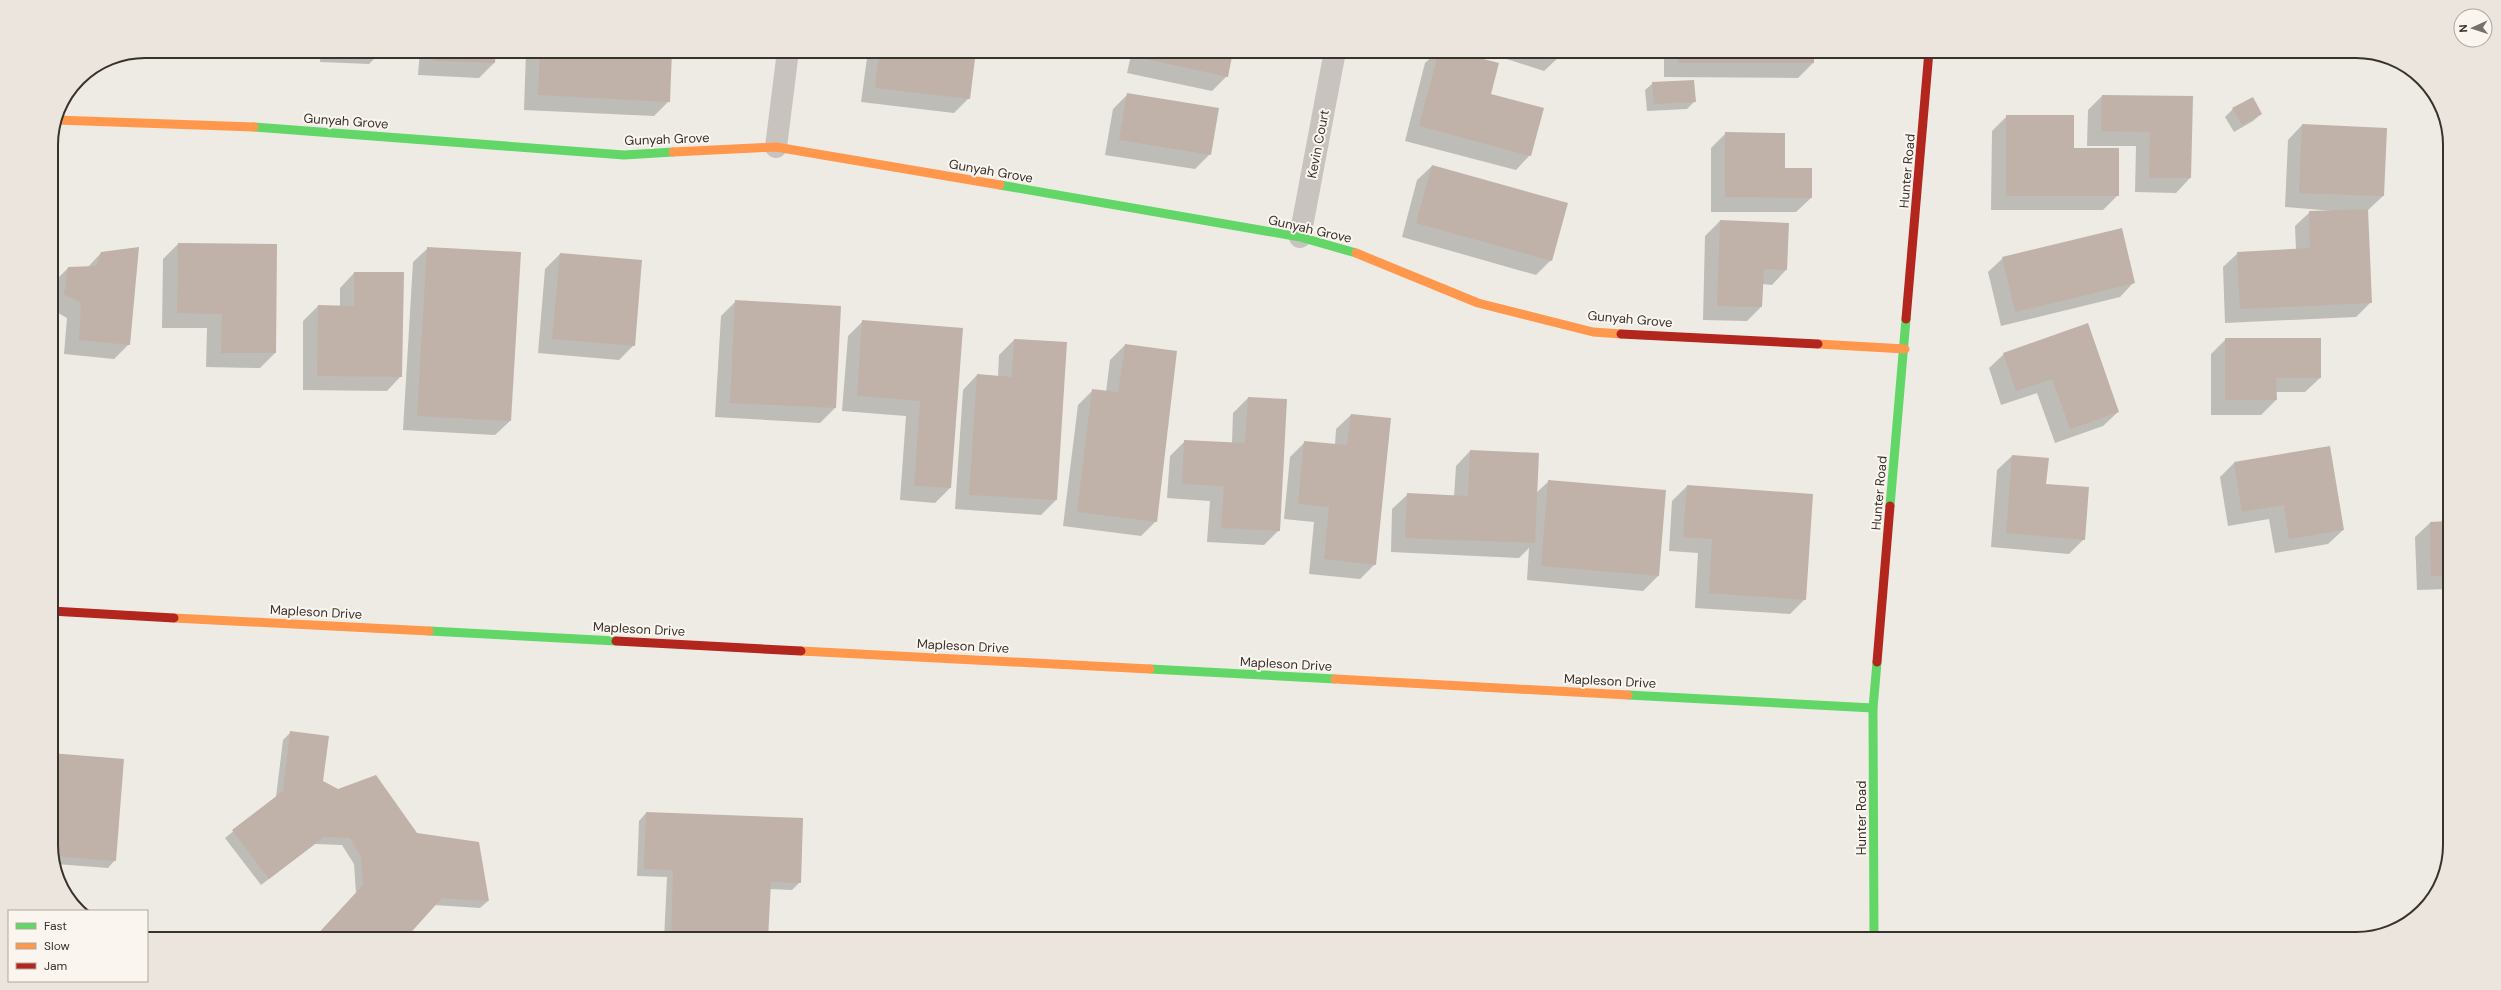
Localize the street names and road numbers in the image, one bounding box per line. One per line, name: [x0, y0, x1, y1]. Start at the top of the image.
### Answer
street label: Kevin Court: [1303, 108, 1333, 180]
street label: Gunyah Grove: [303, 110, 389, 132]
street label: Gunyah Grove: [624, 129, 710, 149]
street label: Hunter Road: [1895, 133, 1919, 209]
street label: Gunyah Grove: [948, 155, 1034, 187]
street label: Gunyah Grove: [1267, 211, 1353, 247]
street label: Gunyah Grove: [1587, 307, 1673, 331]
street label: Hunter Road: [1867, 455, 1891, 531]
street label: Mapleson Drive: [269, 601, 363, 623]
street label: Mapleson Drive: [592, 618, 686, 640]
street label: Mapleson Drive: [916, 635, 1010, 657]
street label: Mapleson Drive: [1239, 653, 1333, 675]
street label: Mapleson Drive: [1563, 670, 1657, 692]
street label: Hunter Road: [1853, 781, 1870, 855]

